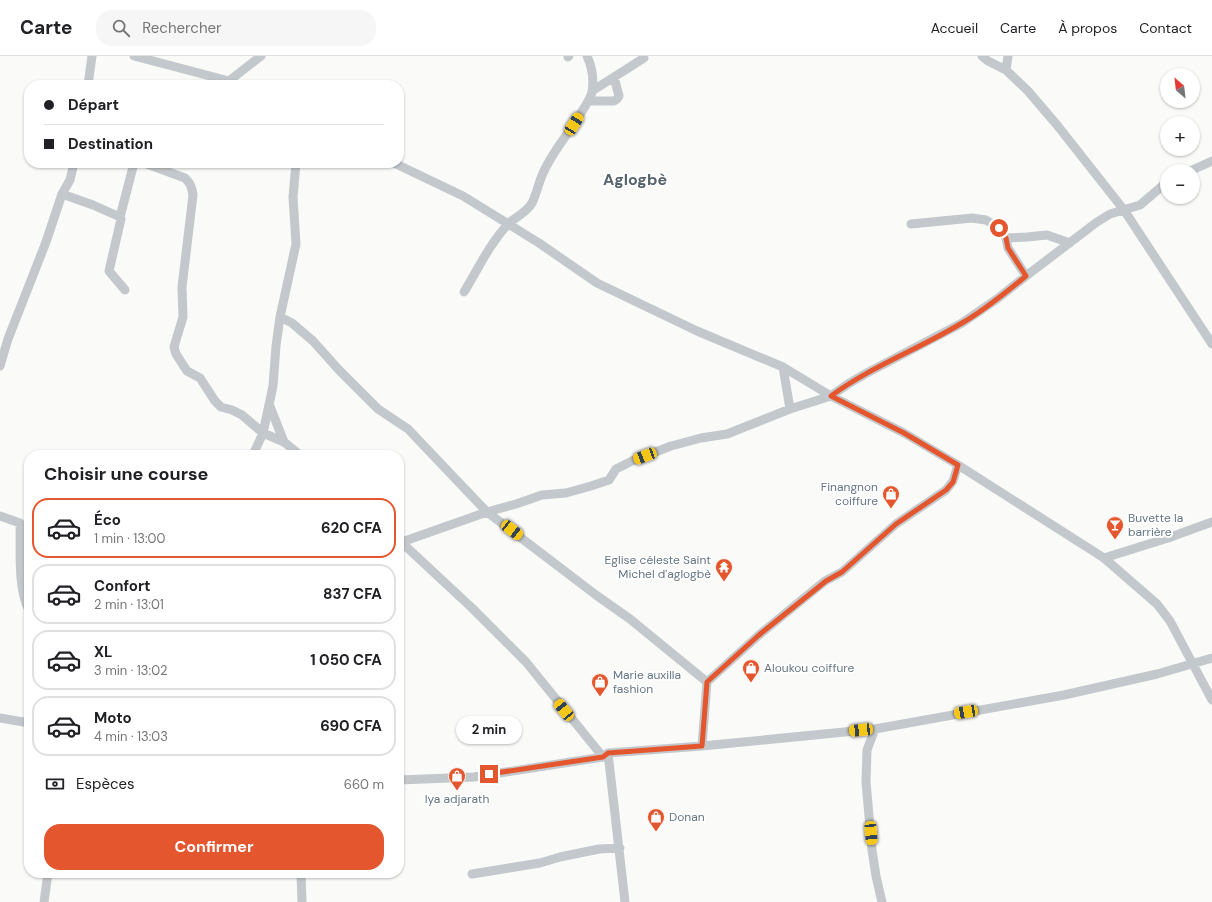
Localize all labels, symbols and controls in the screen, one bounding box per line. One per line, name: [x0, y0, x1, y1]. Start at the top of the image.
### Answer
search box: [96, 10, 376, 46]
text: Carte: [20, 15, 72, 40]
icon: search: [110, 17, 132, 39]
text: Rechercher: [142, 18, 222, 38]
text: Accueil: [931, 19, 978, 37]
text: Carte: [1000, 19, 1036, 37]
text: À propos: [1058, 19, 1117, 37]
text: Contact: [1139, 19, 1192, 37]
north arrow: [1160, 68, 1200, 108]
map controls: [1160, 68, 1200, 204]
text: Départ: [68, 95, 119, 115]
car: [563, 111, 585, 137]
button: +: [1160, 116, 1200, 156]
text: Destination: [68, 134, 153, 154]
button: −: [1160, 164, 1200, 204]
district label: Aglogbè: [603, 169, 667, 190]
route start: [990, 219, 1008, 237]
car: [632, 446, 658, 466]
text: Choisir une course: [44, 462, 208, 486]
place label: Finangnon coiffure: [821, 479, 878, 509]
shop icon: Finangnon coiffure: [881, 484, 901, 509]
icon: car: [46, 510, 82, 546]
text: Éco: [94, 510, 121, 530]
place label: Buvette la barrière: [1128, 510, 1183, 540]
bar icon: Buvette la barrière: [1105, 515, 1125, 540]
text: 620 CFA: [321, 518, 382, 538]
car: [499, 518, 525, 542]
text: 1 min · 13:00: [94, 530, 165, 547]
place label: Eglise céleste Saint Michel d'aglogbè: [604, 552, 711, 582]
temple icon: Eglise céleste Saint Michel d'aglogbè: [714, 557, 734, 582]
icon: car: [46, 576, 82, 612]
text: Confort: [94, 576, 151, 596]
text: 837 CFA: [323, 584, 382, 604]
text: 2 min · 13:01: [94, 596, 164, 613]
icon: car: [46, 642, 82, 678]
text: XL: [94, 642, 112, 662]
text: 1 050 CFA: [310, 650, 382, 670]
shop icon: Aloukou coiffure: [741, 658, 761, 683]
place label: Aloukou coiffure: [764, 660, 855, 676]
text: 3 min · 13:02: [94, 662, 167, 679]
place label: Marie auxilla fashion: [613, 667, 681, 697]
shop icon: Marie auxilla fashion: [590, 672, 610, 697]
car: [552, 697, 576, 723]
car: [953, 704, 979, 720]
icon: car: [46, 708, 82, 744]
text: Moto: [94, 708, 132, 728]
text: 690 CFA: [320, 716, 382, 736]
callout: 2 min: [456, 716, 522, 744]
text: 2 min: [472, 721, 506, 738]
car: [848, 723, 874, 737]
text: 4 min · 13:03: [94, 728, 168, 745]
route end: [480, 765, 498, 783]
shop icon: Iya adjarath: [447, 766, 467, 791]
icon: cash: [44, 773, 66, 795]
text: Espèces: [76, 774, 135, 794]
text: 660 m: [344, 776, 384, 793]
place label: Iya adjarath: [425, 791, 489, 807]
shop icon: Donan: [646, 807, 666, 832]
place label: Donan: [669, 809, 705, 825]
car: [864, 821, 878, 845]
button: Confirmer: [44, 824, 384, 870]

